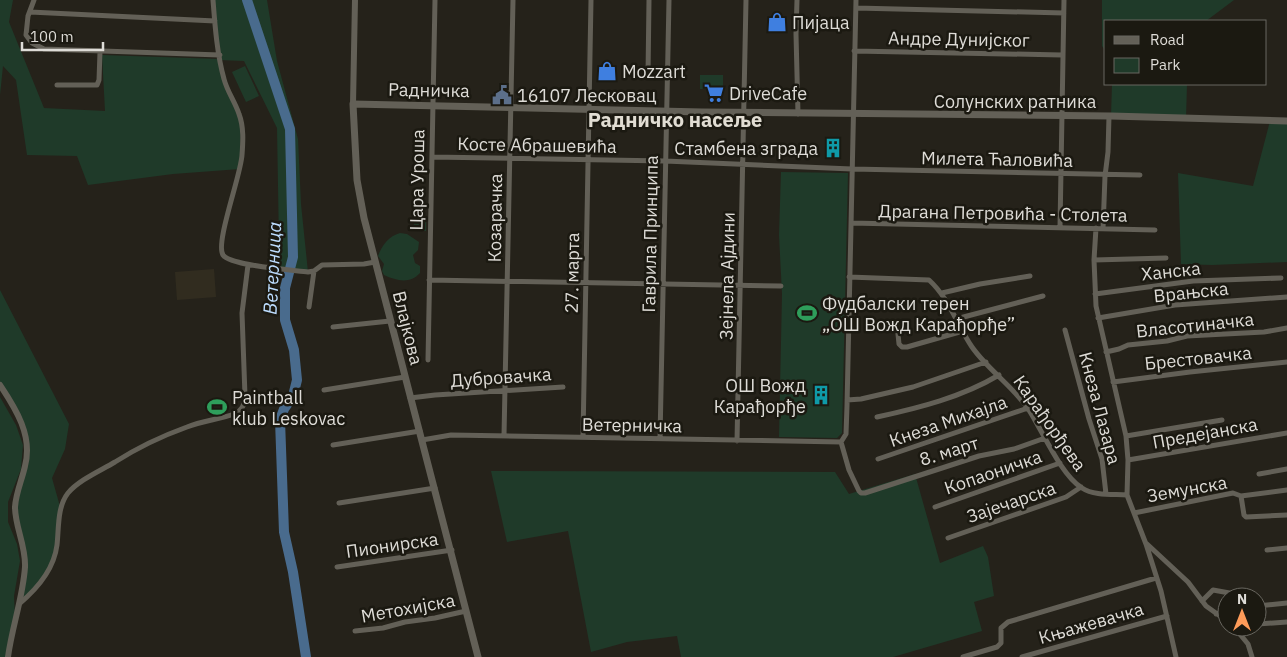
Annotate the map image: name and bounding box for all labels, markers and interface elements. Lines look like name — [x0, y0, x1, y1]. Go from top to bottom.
shop icon: Пијаца — [766, 11, 788, 33]
place label: Пијаца — [792, 11, 850, 34]
scale bar — [22, 20, 104, 52]
legend — [1104, 20, 1267, 85]
street label: Андре Дунијског — [888, 26, 1030, 52]
text: 100 m — [30, 27, 74, 46]
text: Road — [1150, 30, 1185, 49]
text: Park — [1150, 55, 1180, 74]
shop icon: Mozzart — [596, 60, 618, 82]
place label: Mozzart — [622, 60, 686, 83]
street label: Радничка — [388, 78, 470, 102]
supermarket icon: DriveCafe — [703, 82, 725, 104]
place label: DriveCafe — [729, 82, 807, 105]
public building icon: 16107 Лесковац — [491, 84, 513, 106]
place label: 16107 Лесковац — [517, 84, 657, 107]
street label: Солунских ратника — [934, 90, 1097, 113]
district label: Радничко насеље — [588, 106, 762, 133]
street label: Цара Уроша — [405, 129, 429, 231]
street label: Косте Абрашевића — [457, 132, 617, 158]
place label: Стамбена зграда — [674, 137, 818, 160]
building icon: Стамбена зграда — [822, 137, 844, 159]
street label: Милета Ћаловића — [921, 146, 1074, 172]
street label: Гаврила Принципа — [637, 155, 663, 313]
street label: Козарачка — [483, 173, 507, 263]
street label: Драгана Петровића - Столета — [878, 199, 1128, 227]
street label: Зејнела Ајдини — [714, 212, 740, 340]
water label: Ветерница — [258, 221, 286, 315]
street label: 27. марта — [560, 232, 584, 314]
street label: Ханска — [1140, 256, 1202, 286]
street label: Врањска — [1152, 277, 1230, 307]
street label: Влајкова — [388, 289, 428, 368]
place label: Фудбалски терен „ОШ Вожд Карађорђе” — [822, 292, 1015, 336]
sports icon: Фудбалски терен „ОШ Вожд Карађорђе” — [796, 302, 818, 324]
street label: Власотиначка — [1135, 307, 1255, 343]
street label: Брестовачка — [1143, 341, 1253, 375]
street label: Кнеза Лазара — [1074, 349, 1126, 467]
street label: Дубровачка — [450, 362, 553, 392]
street label: Карађорђева — [1008, 371, 1092, 476]
place label: ОШ Вожд Карађорђе — [714, 374, 806, 418]
building icon: ОШ Вожд Карађорђе — [810, 384, 832, 406]
place label: Paintball klub Leskovac — [232, 386, 345, 430]
street label: Кнеза Михајла — [886, 390, 1010, 452]
sports icon: Paintball klub Leskovac — [206, 396, 228, 418]
street label: Предејанска — [1151, 412, 1260, 454]
street label: Ветерничка — [582, 413, 683, 437]
street label: 8. март — [917, 431, 982, 471]
street label: Копаоничка — [941, 444, 1045, 499]
street label: Земунска — [1145, 471, 1229, 507]
street label: Зајечарска — [963, 476, 1059, 528]
street label: Пионирска — [344, 527, 440, 563]
north arrow — [1217, 587, 1267, 637]
street label: Метохијска — [359, 588, 457, 628]
text: N — [1237, 590, 1247, 608]
street label: Књажевачка — [1036, 597, 1147, 649]

